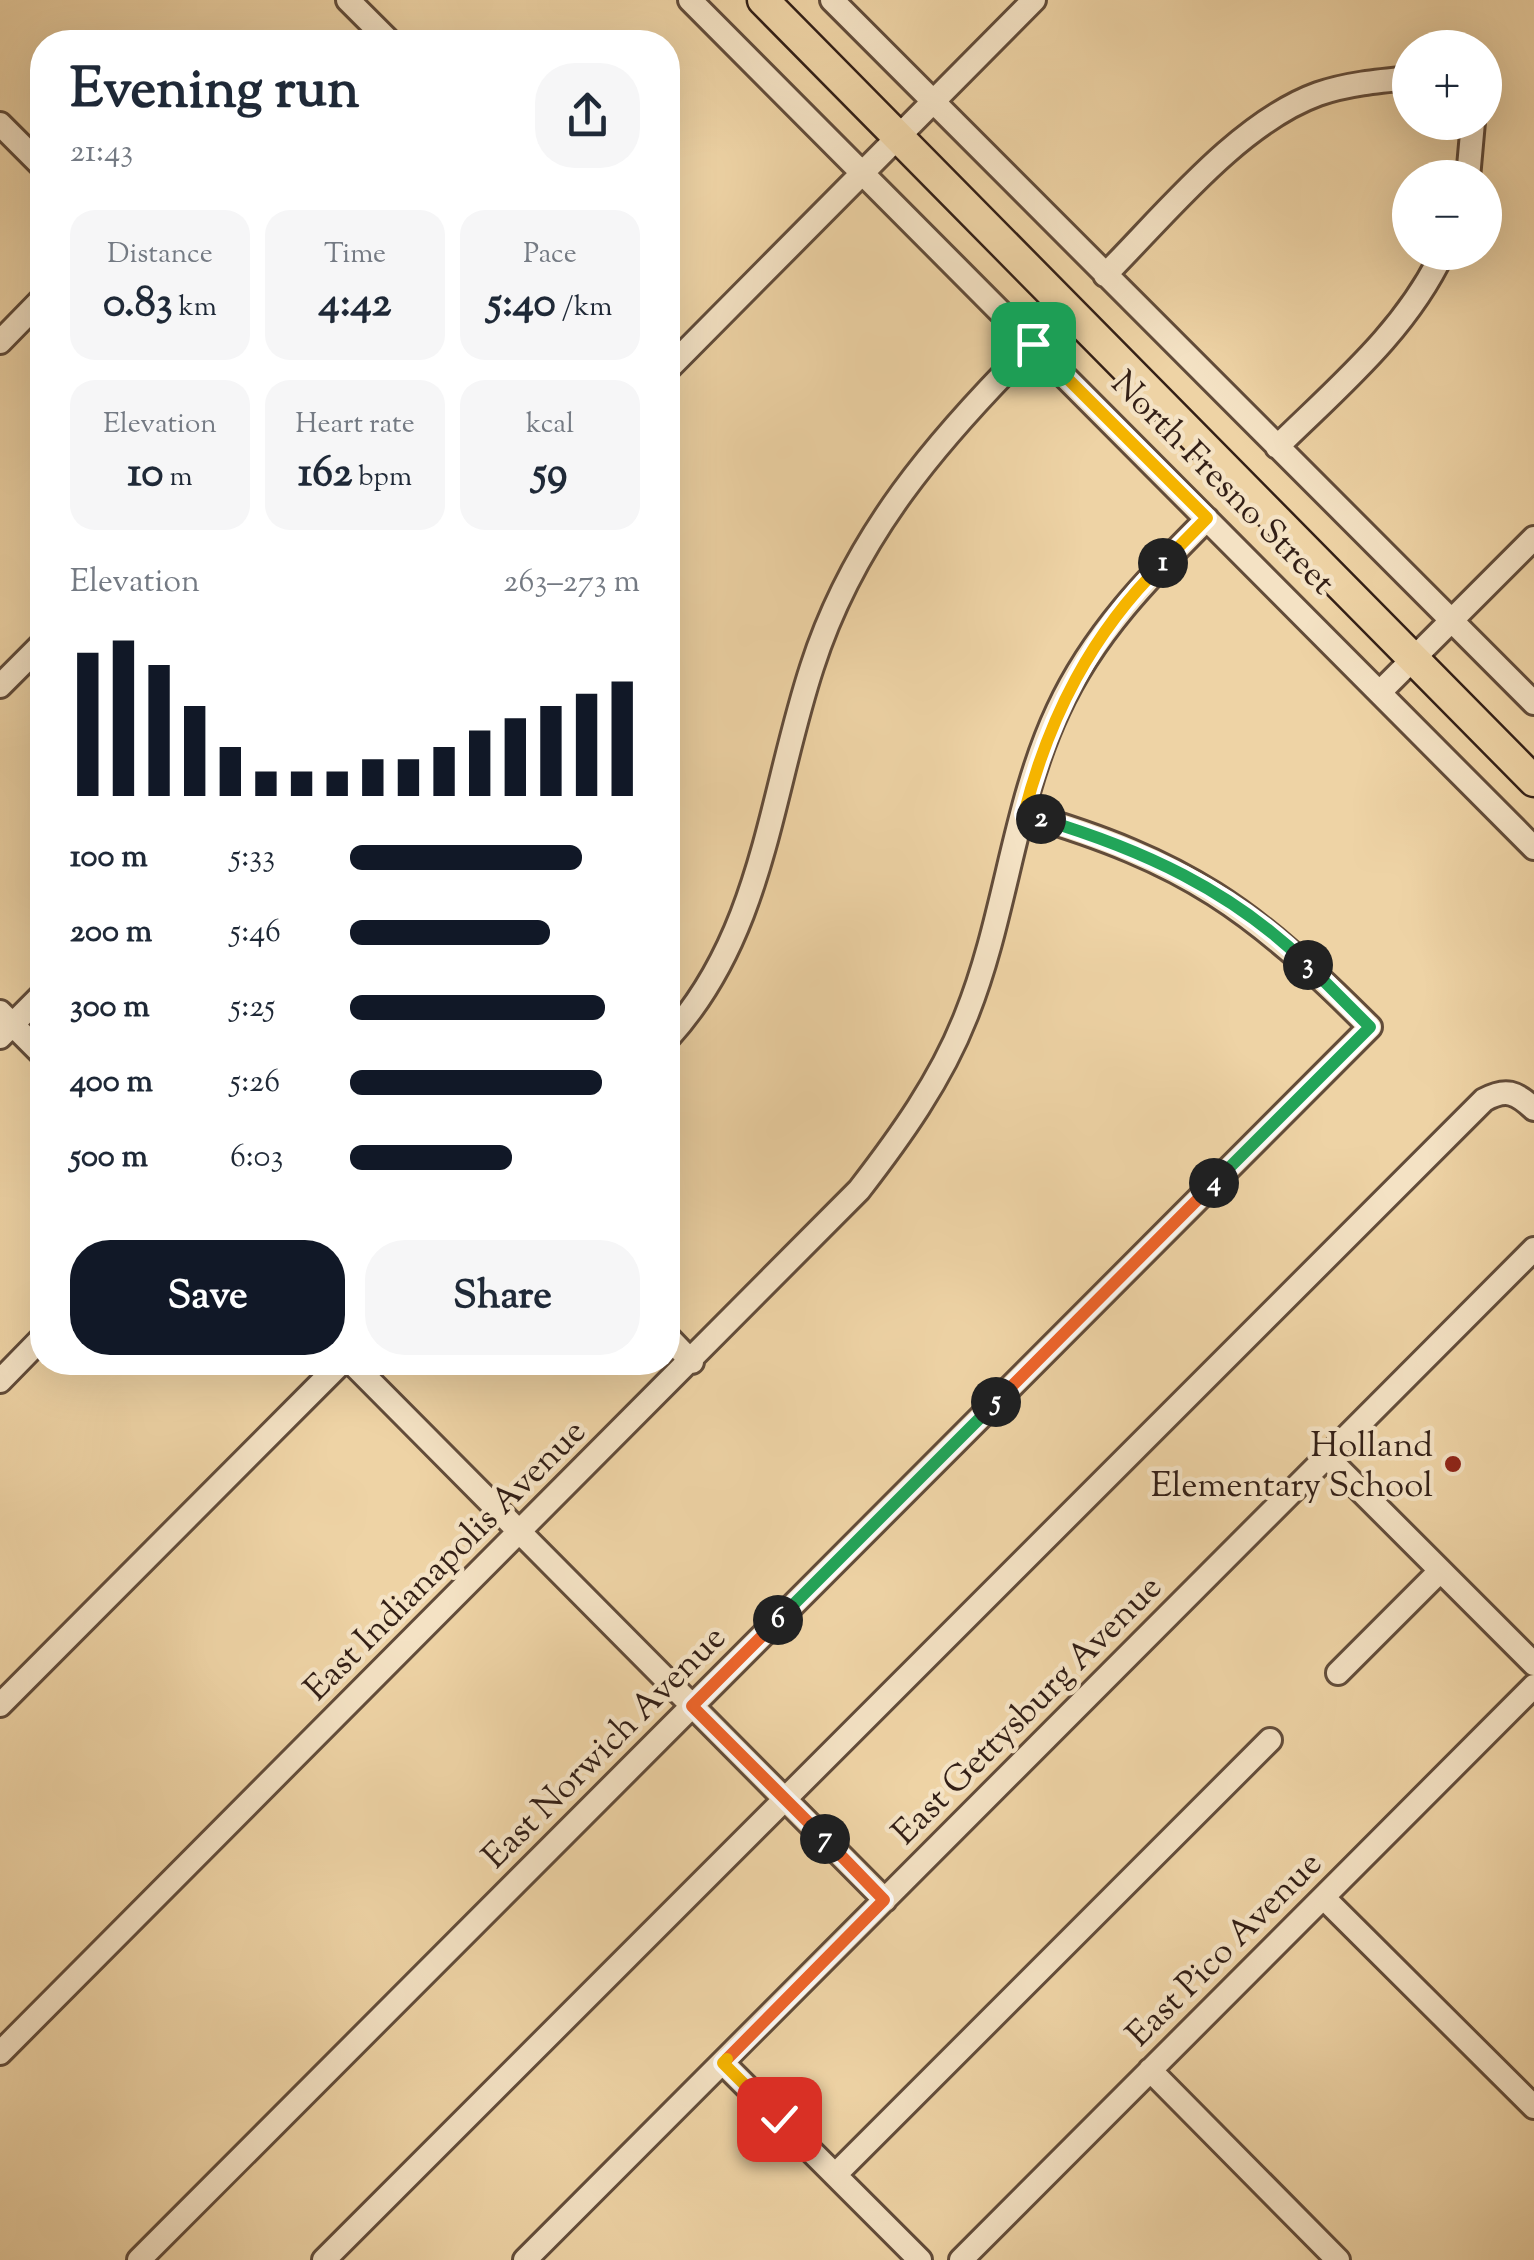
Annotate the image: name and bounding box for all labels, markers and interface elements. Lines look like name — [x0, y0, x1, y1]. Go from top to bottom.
map controls — [1392, 30, 1502, 270]
button: + — [1392, 30, 1502, 140]
text: Evening run — [70, 53, 359, 132]
button: share — [535, 63, 640, 168]
text: 21:43 — [70, 130, 133, 176]
button: − — [1392, 160, 1502, 270]
text: Distance — [107, 235, 213, 275]
text: Time — [324, 235, 386, 275]
text: Pace — [523, 235, 577, 275]
text: 0.83 — [103, 275, 173, 335]
text: 4:42 — [319, 275, 391, 335]
text: 5:40 — [488, 275, 556, 335]
text: km — [173, 288, 217, 328]
text: /km — [556, 288, 612, 328]
pin — [991, 302, 1076, 387]
icon: arrive — [1006, 317, 1061, 372]
street label: North Fresno Street — [1098, 361, 1345, 608]
text: Elevation — [103, 405, 217, 445]
text: Heart rate — [295, 405, 415, 445]
text: kcal — [526, 405, 574, 445]
text: 10 — [127, 445, 163, 505]
text: 162 — [298, 445, 352, 505]
text: 59 — [533, 445, 567, 505]
text: m — [163, 458, 193, 498]
text: bpm — [352, 458, 412, 498]
pin: 1 — [1138, 538, 1188, 588]
text: 1 — [1158, 543, 1168, 583]
text: Elevation — [70, 560, 200, 606]
text: 263–273 m — [504, 560, 640, 606]
pin: 2 — [1016, 794, 1066, 844]
text: 2 — [1034, 799, 1048, 839]
text: 100 m — [70, 835, 148, 881]
text: 5:33 — [230, 835, 275, 881]
text: 200 m — [70, 910, 152, 956]
text: 5:46 — [230, 910, 281, 956]
pin: 3 — [1283, 940, 1333, 990]
text: 3 — [1302, 945, 1314, 985]
text: 300 m — [70, 985, 150, 1031]
text: 5:25 — [230, 985, 275, 1031]
text: 400 m — [70, 1060, 153, 1106]
text: 5:26 — [230, 1060, 280, 1106]
text: 500 m — [70, 1135, 148, 1181]
text: 6:03 — [230, 1135, 283, 1181]
pin: 4 — [1189, 1158, 1239, 1208]
text: 4 — [1207, 1163, 1221, 1203]
button: Save — [70, 1240, 345, 1355]
button: Share — [365, 1240, 640, 1355]
pin: 5 — [971, 1377, 1021, 1427]
text: 5 — [991, 1382, 1001, 1422]
street label: East Indianapolis Avenue — [294, 1409, 599, 1714]
place label: Holland Elementary School — [1151, 1422, 1433, 1513]
marker: Holland Elementary School — [1442, 1453, 1464, 1475]
street label: East Gettysburg Avenue — [882, 1565, 1175, 1858]
pin: 6 — [753, 1595, 803, 1645]
text: 6 — [771, 1600, 785, 1640]
street label: East Norwich Avenue — [472, 1615, 739, 1882]
pin: 7 — [800, 1814, 850, 1864]
text: 7 — [818, 1819, 832, 1859]
street label: East Pico Avenue — [1116, 1841, 1335, 2060]
pin — [737, 2077, 822, 2162]
icon: check — [752, 2092, 807, 2147]

